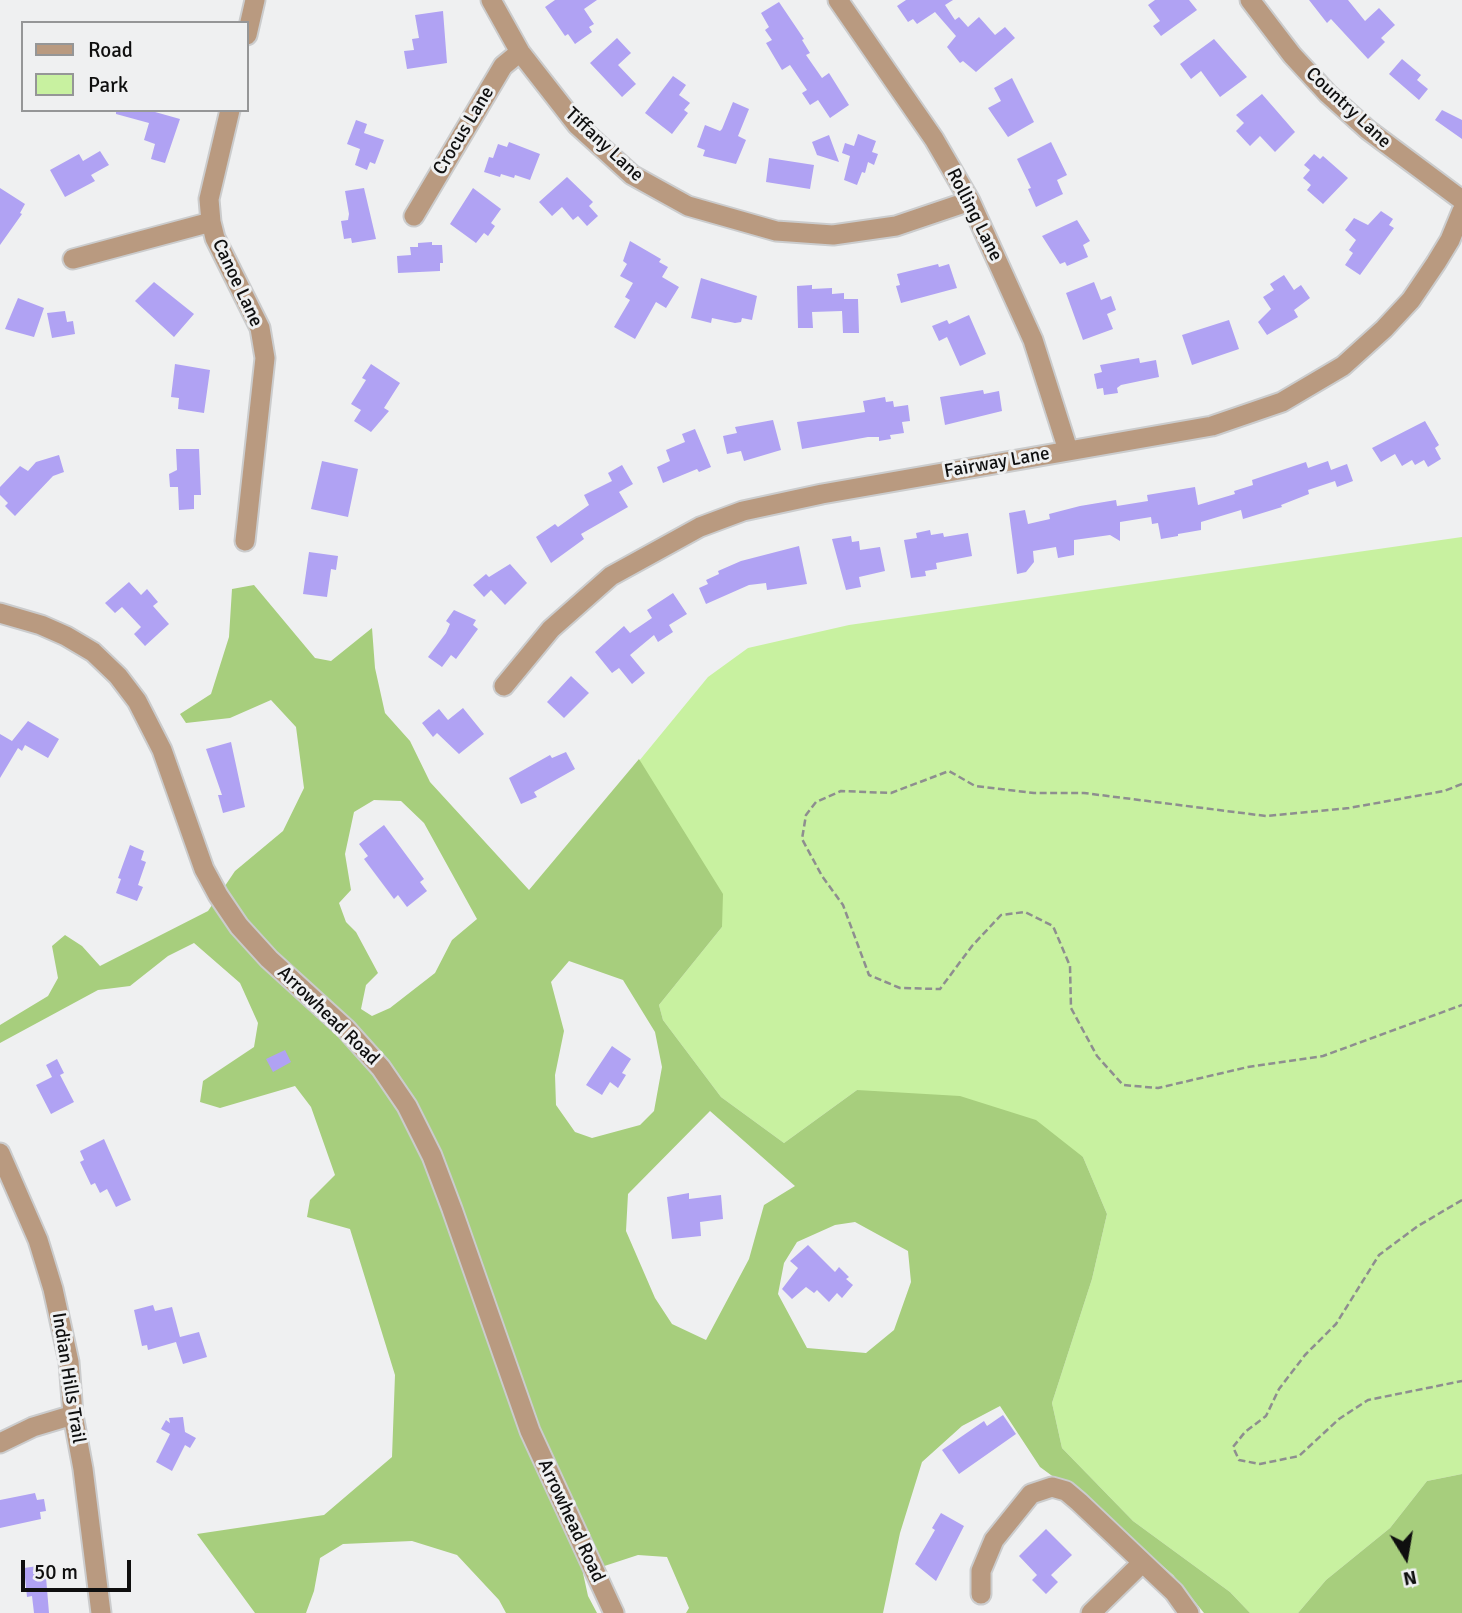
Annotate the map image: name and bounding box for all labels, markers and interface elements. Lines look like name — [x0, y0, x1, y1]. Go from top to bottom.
legend — [21, 21, 248, 112]
text: Road — [88, 37, 133, 63]
street label: Country Lane — [1301, 63, 1395, 153]
text: Park — [88, 72, 128, 98]
street label: Crocus Lane — [429, 83, 499, 179]
street label: Tiffany Lane — [560, 103, 648, 187]
street label: Rolling Lane — [941, 165, 1007, 265]
street label: Canoe Lane — [207, 236, 267, 330]
street label: Fairway Lane — [942, 443, 1052, 483]
street label: Arrowhead Road — [272, 962, 384, 1070]
street label: Indian Hills Trail — [46, 1311, 90, 1445]
street label: Arrowhead Road — [533, 1456, 609, 1586]
north arrow — [1371, 1522, 1441, 1592]
scale bar — [24, 1546, 135, 1590]
text: 50 m — [34, 1559, 78, 1585]
text: N — [1401, 1565, 1419, 1591]

